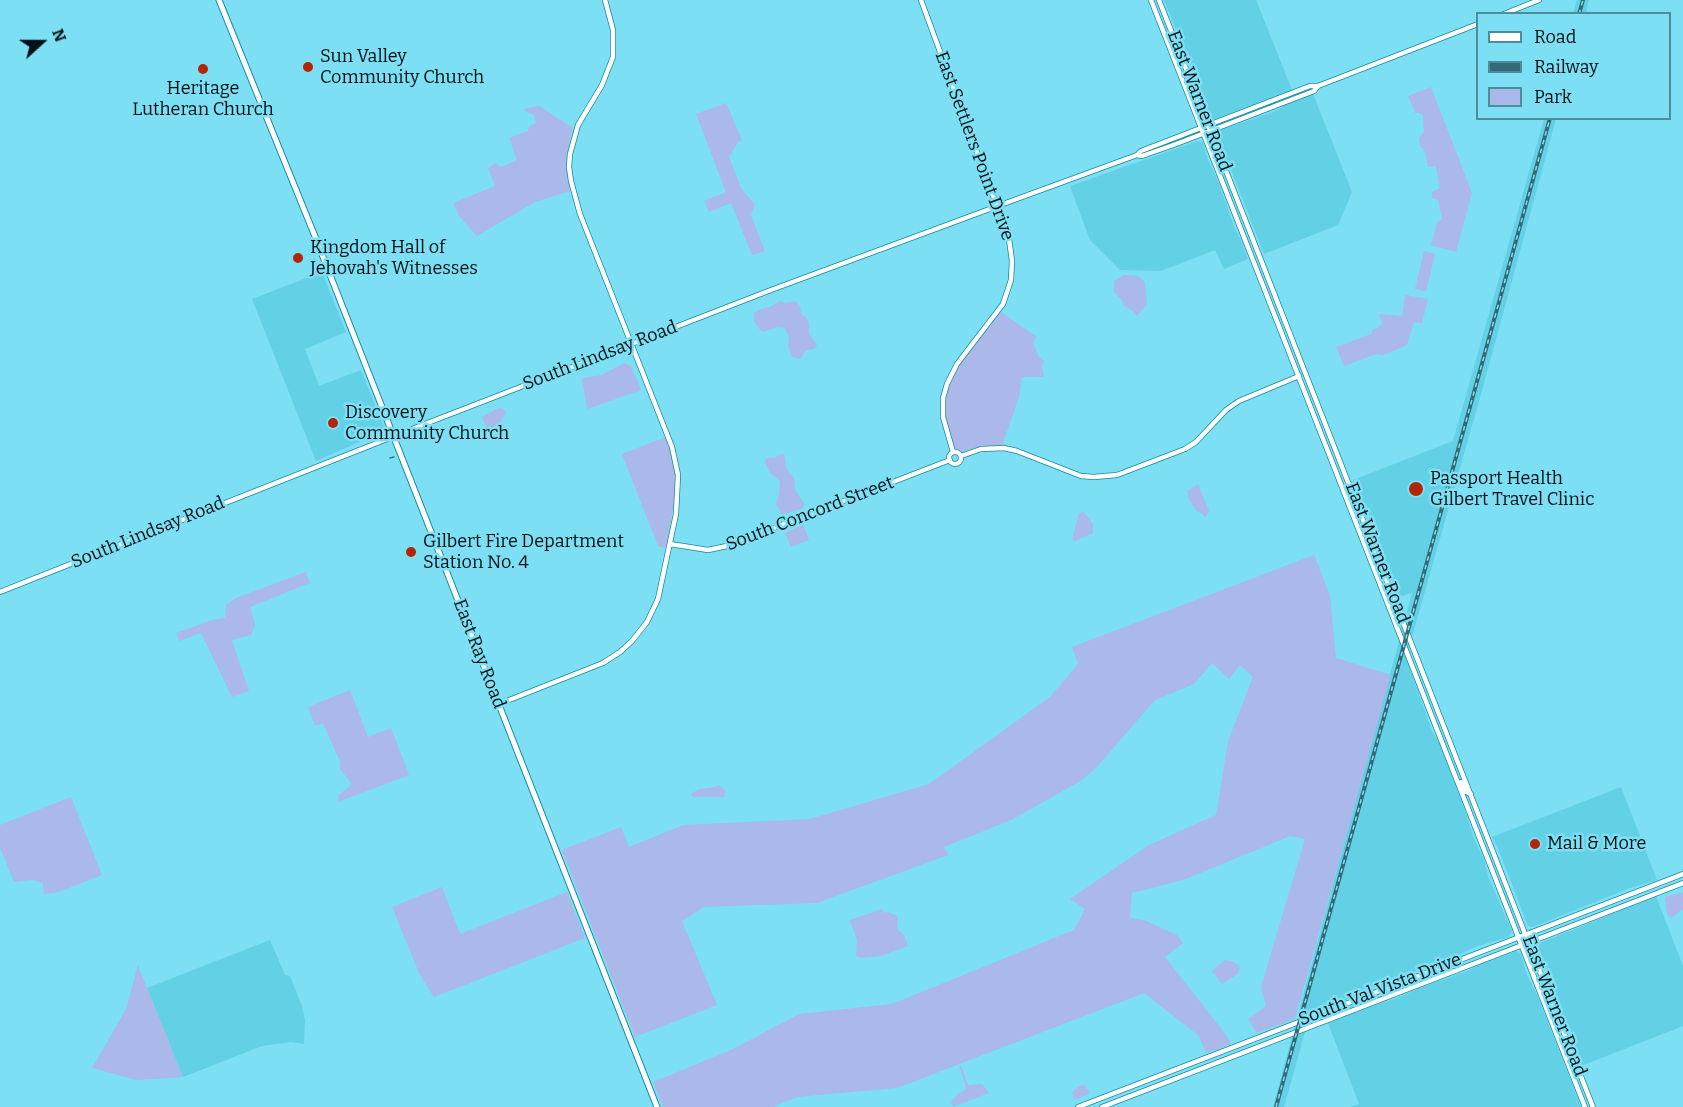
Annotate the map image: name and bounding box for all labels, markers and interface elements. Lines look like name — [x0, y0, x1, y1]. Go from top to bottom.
north arrow — [12, 12, 72, 72]
legend — [1476, 12, 1671, 120]
text: N — [48, 26, 70, 45]
text: Road — [1534, 26, 1576, 48]
street label: East Warner Road — [1162, 28, 1236, 174]
place label: Sun Valley Community Church — [320, 46, 484, 88]
street label: East Settlers Point Drive — [930, 49, 1018, 243]
text: Railway — [1534, 56, 1598, 78]
marker: Sun Valley Community Church — [301, 60, 315, 74]
marker: Heritage Lutheran Church — [196, 62, 210, 76]
place label: Heritage Lutheran Church — [132, 78, 274, 121]
text: Park — [1534, 86, 1572, 108]
place label: Kingdom Hall of Jehovah's Witnesses — [310, 237, 478, 280]
marker: Kingdom Hall of Jehovah's Witnesses — [291, 251, 305, 265]
street label: South Lindsay Road — [520, 317, 680, 395]
place label: Discovery Community Church — [345, 402, 509, 444]
marker: Discovery Community Church — [326, 416, 340, 430]
place label: Passport Health Gilbert Travel Clinic — [1430, 468, 1594, 510]
street label: South Concord Street — [723, 472, 897, 556]
street label: East Warner Road — [1340, 480, 1414, 626]
marker: Passport Health Gilbert Travel Clinic — [1407, 480, 1425, 498]
street label: South Lindsay Road — [68, 492, 228, 574]
place label: Gilbert Fire Department Station No. 4 — [423, 531, 624, 574]
marker: Gilbert Fire Department Station No. 4 — [404, 545, 418, 559]
street label: East Ray Road — [448, 596, 510, 712]
place label: Mail & More — [1547, 833, 1646, 855]
marker: Mail & More — [1528, 837, 1542, 851]
street label: East Warner Road — [1517, 933, 1591, 1079]
street label: South Val Vista Drive — [1296, 949, 1464, 1031]

